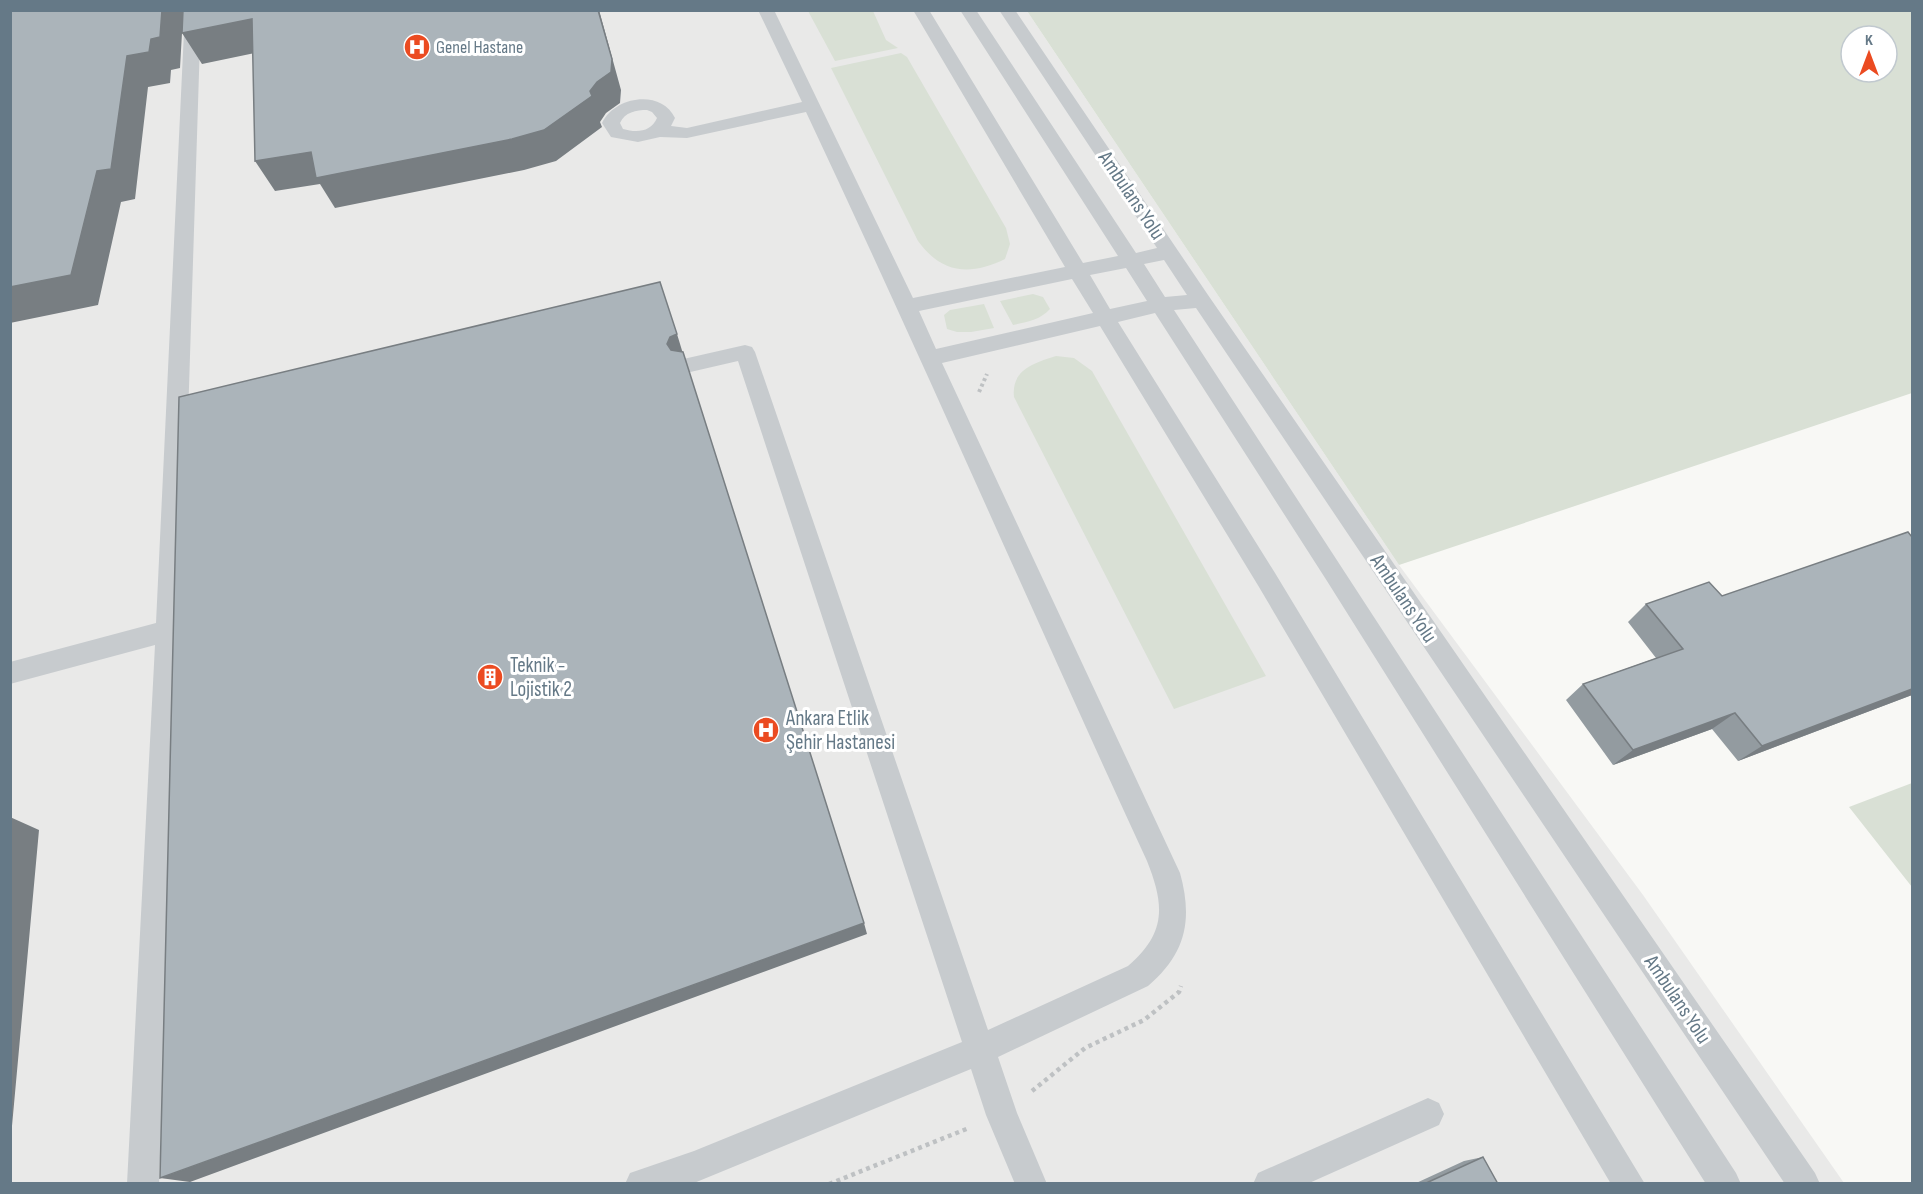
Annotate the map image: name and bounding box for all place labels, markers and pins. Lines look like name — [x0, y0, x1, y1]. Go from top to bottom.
hospital icon: Genel Hastane — [402, 32, 432, 62]
place label: Genel Hastane — [436, 37, 523, 58]
place label: Teknik - Lojistik 2 — [510, 653, 572, 702]
building icon: Teknik - Lojistik 2 — [475, 662, 505, 692]
place label: Ankara Etlik Şehir Hastanesi — [785, 706, 895, 755]
hospital icon: Ankara Etlik Şehir Hastanesi — [751, 715, 781, 745]

